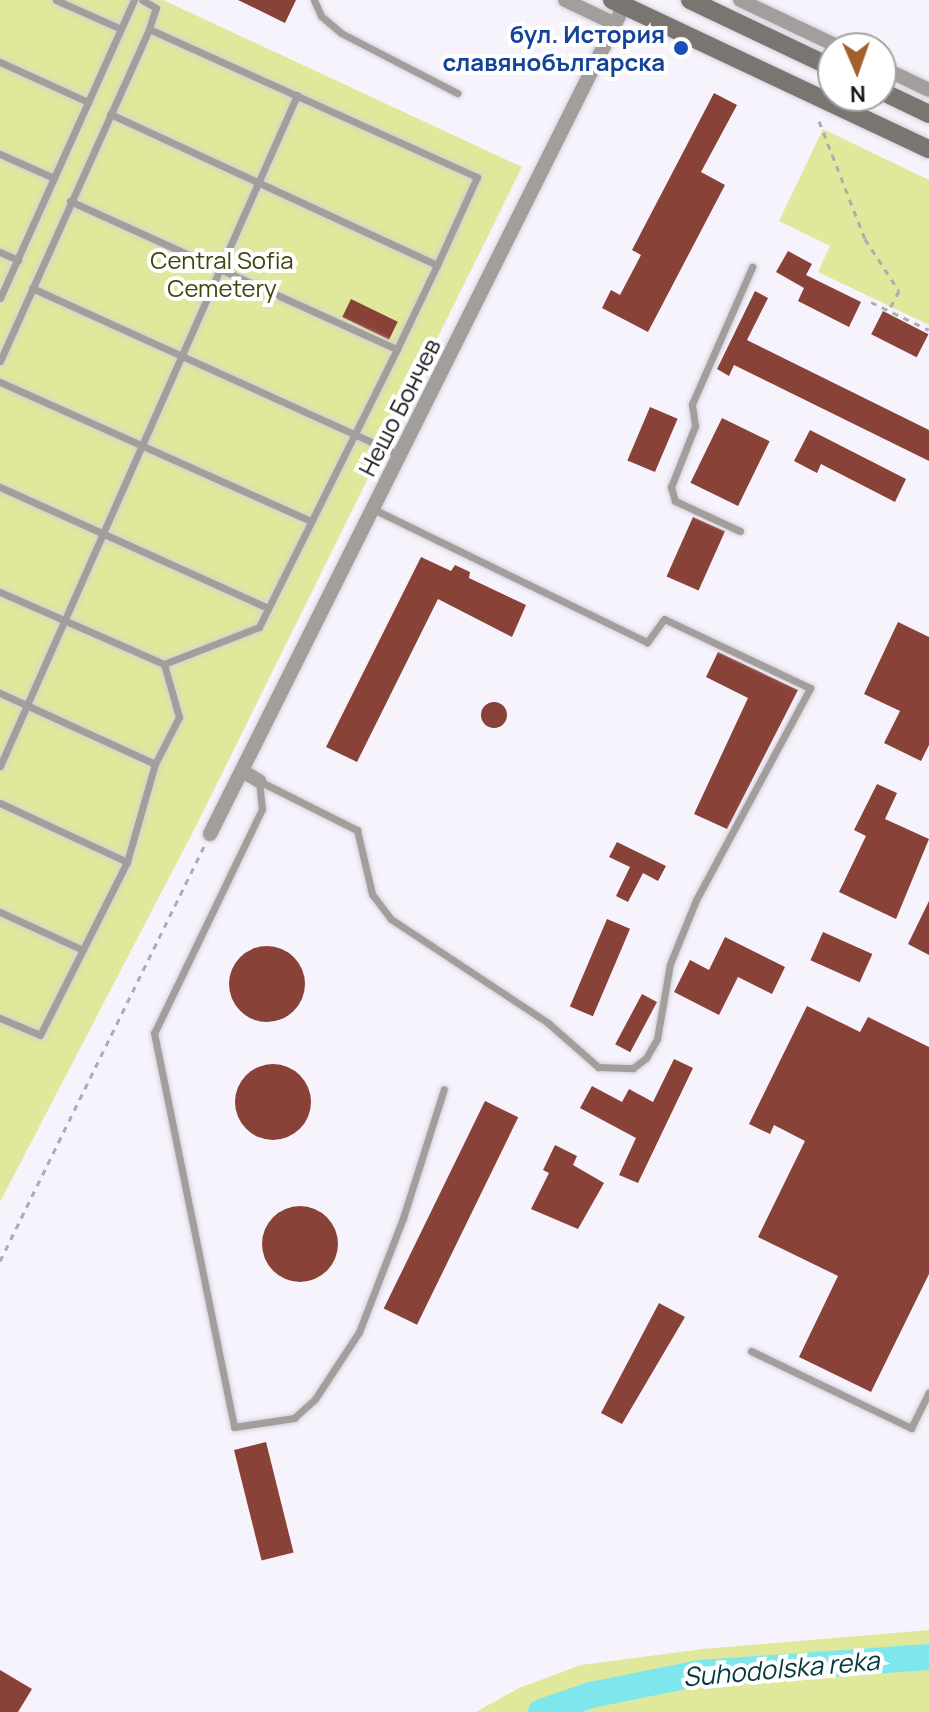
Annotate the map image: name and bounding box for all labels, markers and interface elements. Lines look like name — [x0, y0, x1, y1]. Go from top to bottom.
place label: бул. История славянобългарска — [442, 20, 665, 76]
north arrow — [817, 32, 897, 112]
marker: бул. История славянобългарска — [672, 39, 690, 57]
text: N — [849, 79, 866, 109]
park label: Central Sofia Cemetery — [150, 246, 294, 302]
street label: Нешо Бончев — [352, 333, 446, 481]
water label: Suhodolska reka — [682, 1645, 880, 1693]

